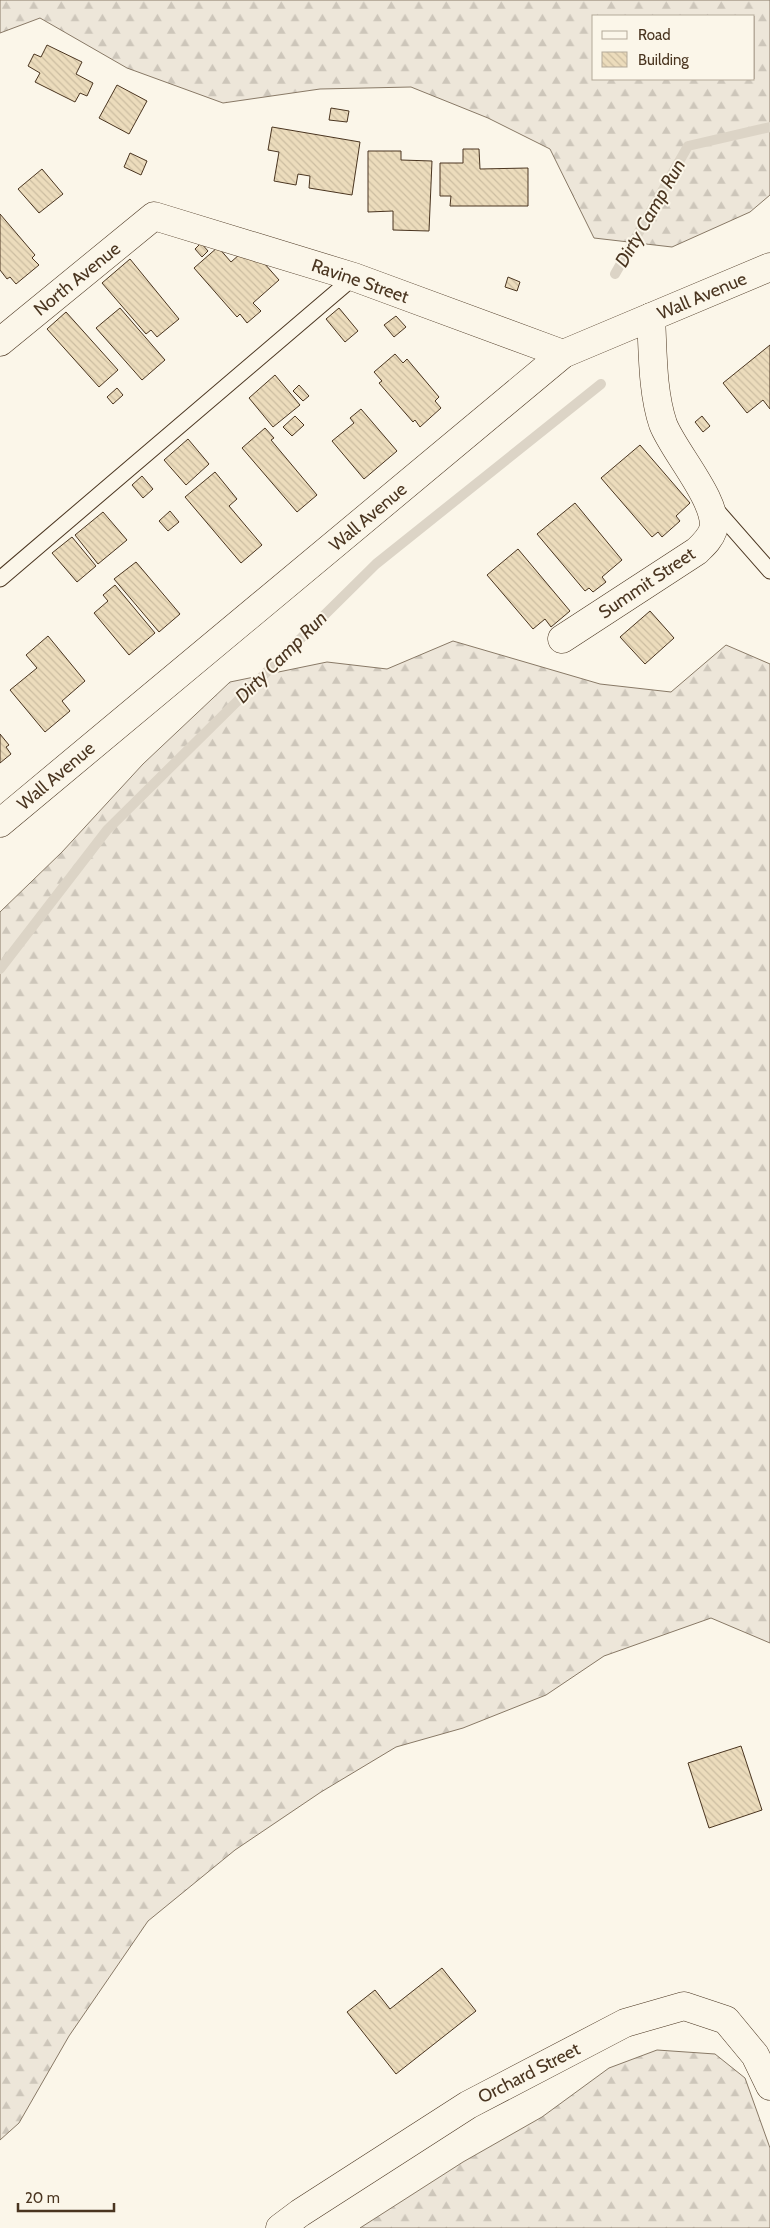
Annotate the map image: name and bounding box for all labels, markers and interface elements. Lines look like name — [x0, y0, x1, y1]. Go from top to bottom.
legend — [592, 15, 755, 80]
text: Road — [638, 26, 671, 44]
text: Building — [638, 51, 689, 69]
water label: Dirty Camp Run — [610, 155, 690, 271]
street label: North Avenue — [29, 237, 125, 321]
street label: Ravine Street — [309, 254, 411, 308]
street label: Wall Avenue — [654, 267, 750, 325]
street label: Wall Avenue — [325, 478, 411, 556]
street label: Summit Street — [595, 543, 699, 623]
water label: Dirty Camp Run — [230, 606, 332, 708]
street label: Wall Avenue — [13, 737, 99, 815]
street label: Orchard Street — [474, 2038, 584, 2108]
scale bar — [18, 2180, 114, 2212]
text: 20 m — [25, 2189, 60, 2207]

